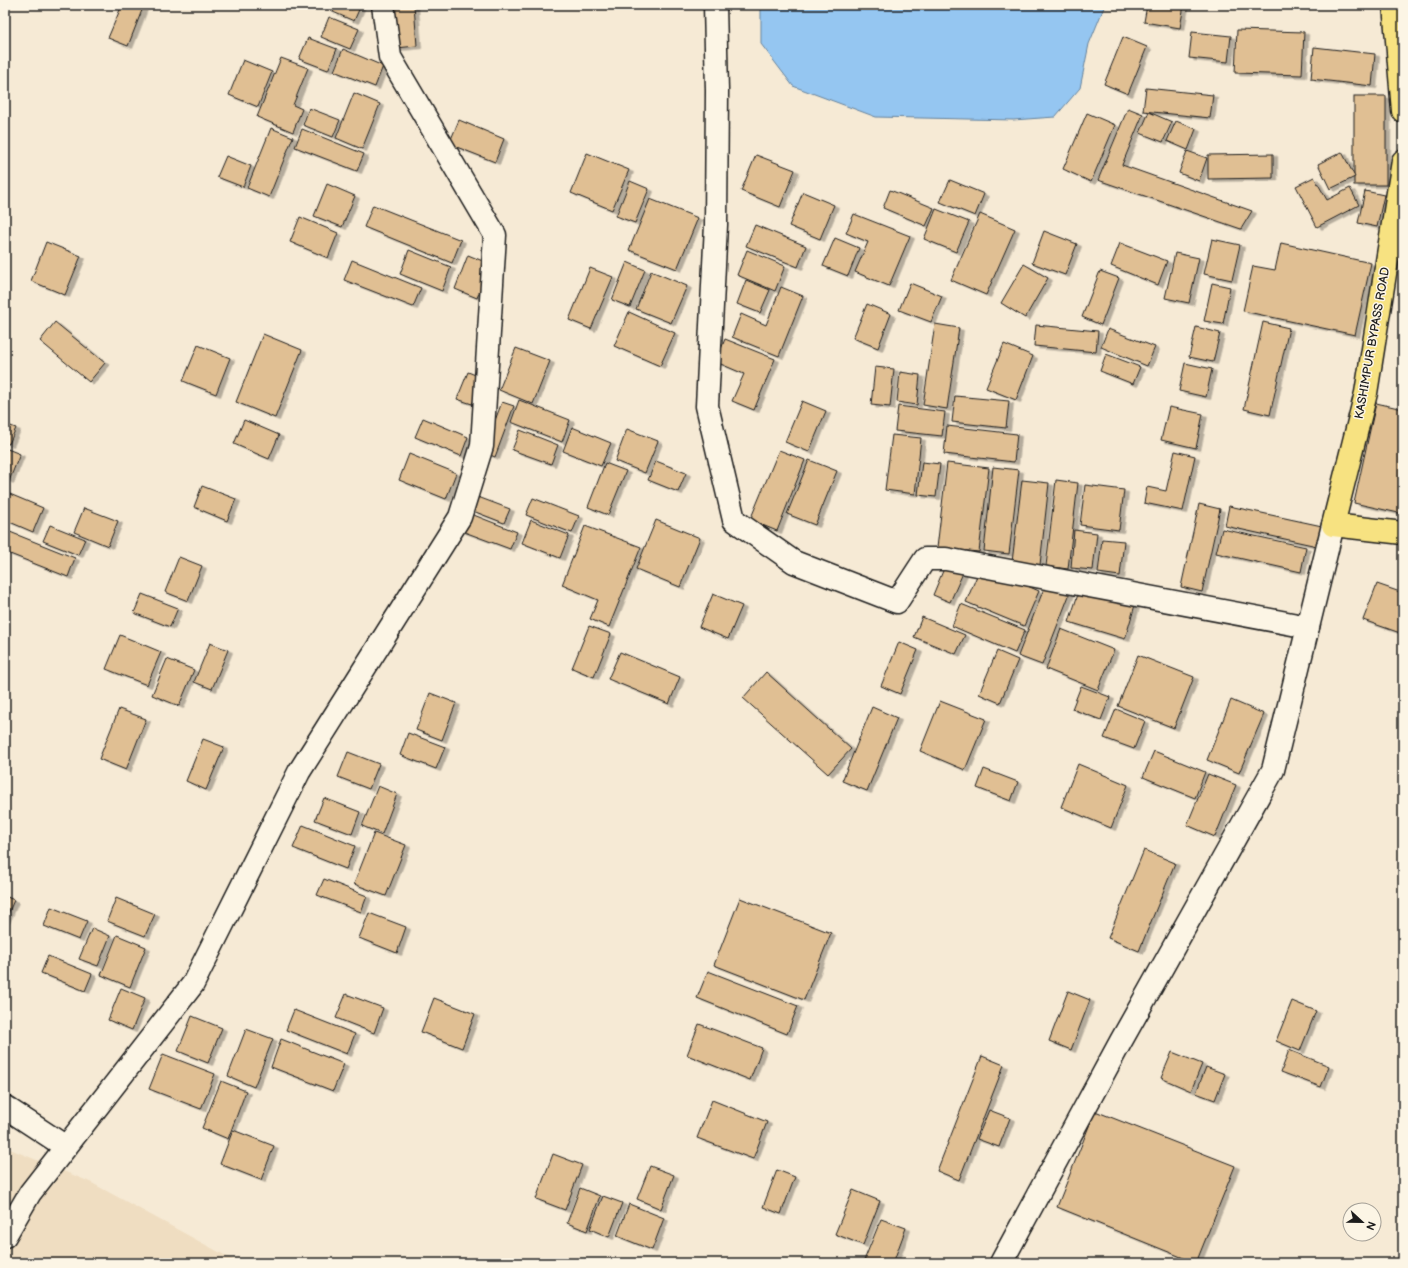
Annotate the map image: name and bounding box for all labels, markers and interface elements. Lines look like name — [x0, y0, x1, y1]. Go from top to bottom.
street label: KASHIMPUR BYPASS ROAD — [1352, 266, 1393, 420]
north arrow — [1342, 1202, 1382, 1242]
text: N — [1363, 1219, 1378, 1232]

